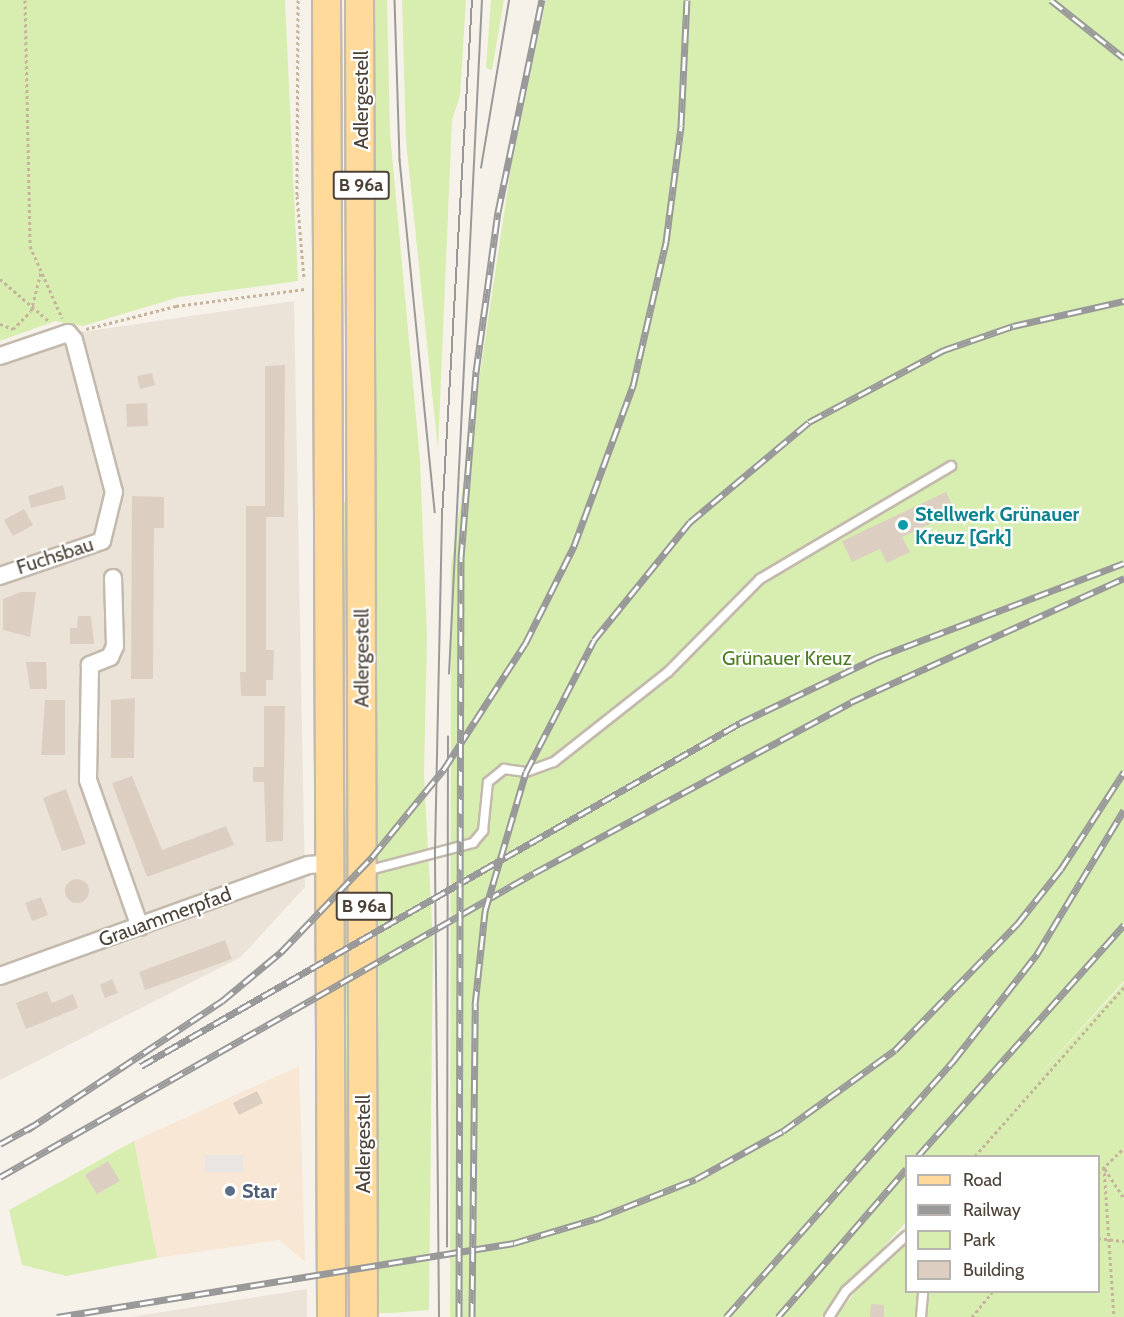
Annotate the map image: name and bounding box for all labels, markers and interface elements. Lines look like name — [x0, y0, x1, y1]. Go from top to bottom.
street label: Adlergestell — [349, 50, 373, 150]
road number: B 96a — [332, 170, 389, 200]
place label: Stellwerk Grünauer Kreuz [Grk] — [915, 502, 1079, 549]
marker: Stellwerk Grünauer Kreuz [Grk] — [896, 518, 910, 532]
street label: Fuchsbau — [13, 532, 97, 580]
street label: Adlergestell — [350, 608, 374, 708]
park label: Grünauer Kreuz — [722, 646, 852, 670]
street label: Grauammerpfad — [96, 882, 234, 952]
road number: B 96a — [336, 891, 392, 921]
street label: Adlergestell — [351, 1094, 375, 1194]
legend — [905, 1155, 1100, 1293]
text: Road — [963, 1169, 1002, 1191]
place label: Star — [242, 1179, 277, 1203]
marker: Star — [223, 1184, 237, 1198]
text: Railway — [963, 1199, 1021, 1221]
text: Park — [963, 1229, 995, 1251]
text: Building — [963, 1259, 1024, 1281]

